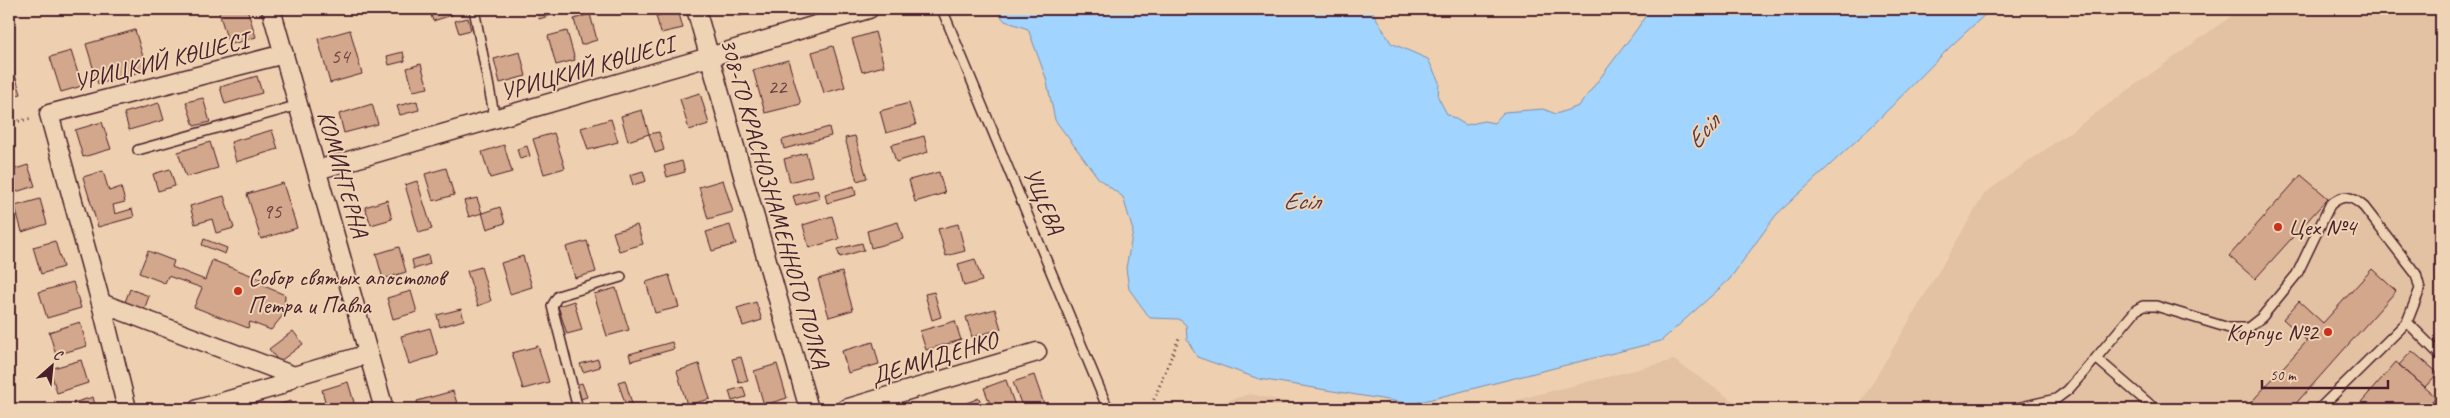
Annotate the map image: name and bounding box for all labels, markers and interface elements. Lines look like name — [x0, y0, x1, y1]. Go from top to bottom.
street label: УРИЦКИЙ КӨШЕСІ — [71, 24, 257, 97]
street label: УРИЦКИЙ КӨШЕСІ — [497, 27, 682, 107]
street label: 308-ГО КРАСНОЗНАМЕННОГО ПОЛКА — [713, 34, 837, 373]
house number: 54 — [331, 43, 352, 69]
house number: 22 — [768, 74, 788, 100]
water label: Есіл — [1679, 104, 1729, 156]
street label: КОМИНТЕРНА — [311, 107, 376, 241]
street label: УЩЕВА — [1017, 163, 1072, 240]
water label: Есіл — [1283, 185, 1323, 217]
house number: 95 — [263, 198, 283, 224]
place label: Цех №4 — [2288, 212, 2358, 242]
marker: Цех №4 — [2272, 221, 2284, 233]
place label: Собор святых апостолов Петра и Павла — [248, 262, 450, 320]
marker: Собор святых апостолов Петра и Павла — [232, 285, 244, 297]
place label: Корпус №2 — [2226, 317, 2320, 347]
street label: ДЕМИДЕНКО — [867, 324, 1004, 391]
marker: Корпус №2 — [2322, 326, 2334, 338]
north arrow — [28, 340, 78, 390]
text: С — [51, 346, 66, 365]
scale bar — [2262, 358, 2389, 390]
text: 50 m — [2270, 366, 2297, 385]

